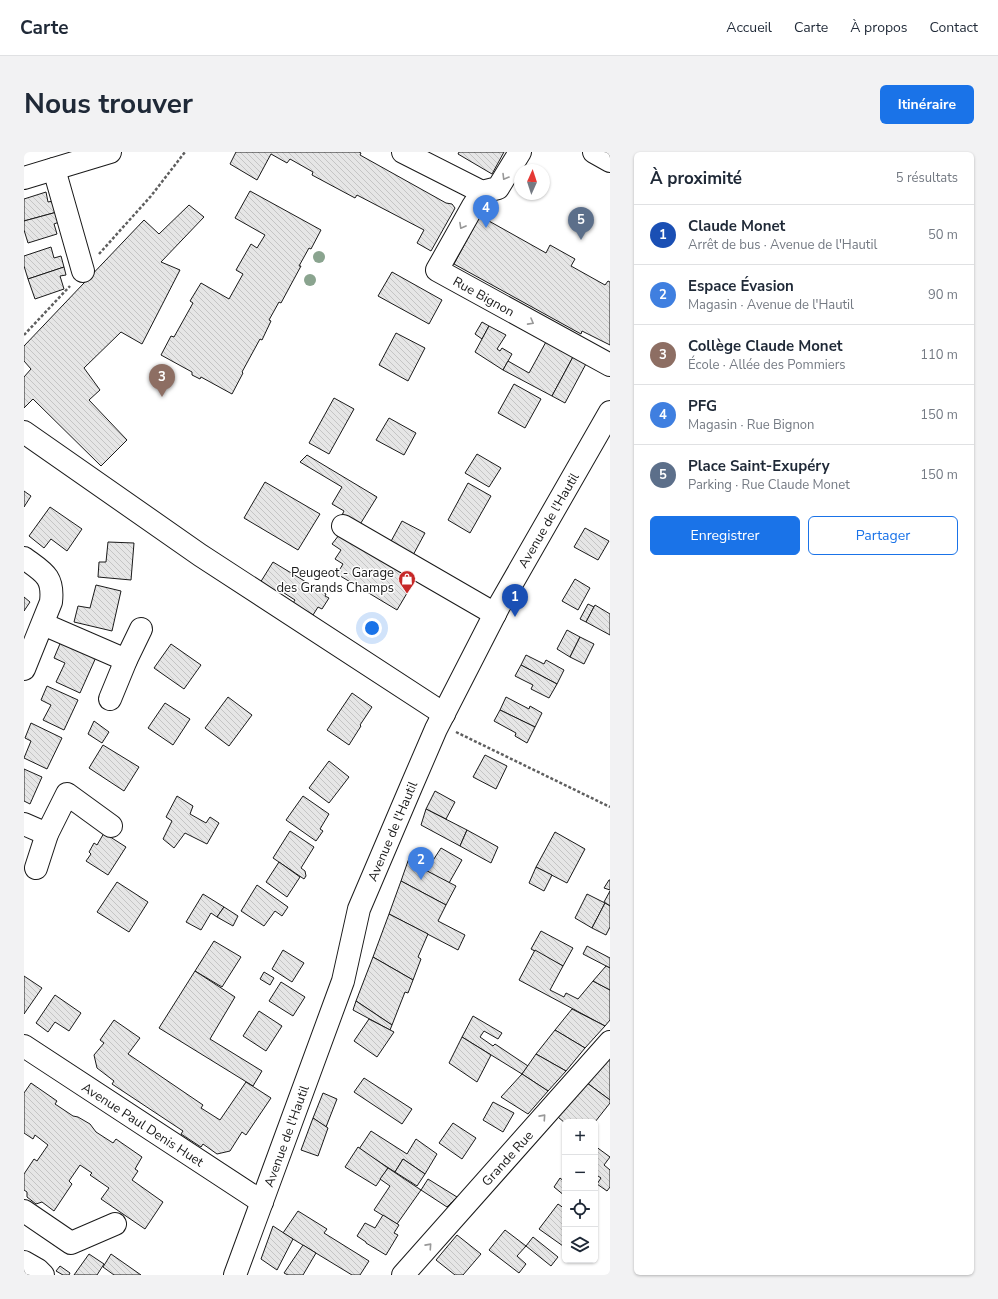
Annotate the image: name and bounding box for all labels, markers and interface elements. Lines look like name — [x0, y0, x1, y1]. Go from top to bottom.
text: Carte — [20, 15, 68, 41]
text: Accueil — [726, 18, 772, 37]
text: Carte — [794, 18, 828, 37]
text: À propos — [850, 18, 908, 37]
text: Contact — [930, 18, 978, 37]
text: Nous trouver — [24, 85, 193, 123]
button: Itinéraire — [880, 85, 974, 124]
north arrow — [514, 164, 550, 200]
text: À proximité — [650, 167, 742, 190]
text: 5 résultats — [896, 169, 958, 187]
one-way arrow — [502, 173, 509, 180]
pin: 4 — [473, 195, 499, 228]
pin: 5 — [568, 207, 594, 240]
text: Claude Monet — [688, 216, 785, 236]
one-way arrow — [459, 222, 467, 229]
text: 1 — [659, 226, 667, 244]
text: 50 m — [928, 226, 958, 244]
text: Arrêt de bus · Avenue de l'Hautil — [688, 236, 877, 254]
street label: Rue Bignon — [450, 273, 517, 321]
text: Espace Évasion — [688, 276, 794, 296]
text: 2 — [659, 286, 667, 304]
text: 90 m — [928, 286, 958, 304]
text: Magasin · Avenue de l'Hautil — [688, 296, 854, 314]
one-way arrow — [527, 317, 534, 324]
text: Collège Claude Monet — [688, 336, 843, 356]
text: 3 — [659, 346, 667, 364]
text: 110 m — [920, 346, 958, 364]
text: École · Allée des Pommiers — [688, 356, 846, 374]
pin: 3 — [149, 364, 175, 397]
text: PFG — [688, 396, 717, 416]
text: 4 — [659, 406, 667, 424]
text: 150 m — [920, 406, 958, 424]
text: Magasin · Rue Bignon — [688, 416, 814, 434]
text: Place Saint-Exupéry — [688, 456, 830, 476]
text: 5 — [659, 466, 667, 484]
text: 150 m — [920, 466, 958, 484]
street label: Avenue de l'Hautil — [514, 469, 584, 571]
text: Parking · Rue Claude Monet — [688, 476, 850, 494]
button: Enregistrer — [650, 516, 800, 555]
button: Partager — [808, 516, 958, 555]
place label: Peugeot - Garage des Grands Champs — [276, 564, 394, 597]
shop icon: Peugeot - Garage des Grands Champs — [397, 569, 417, 594]
pin: 1 — [502, 584, 528, 617]
your location — [362, 618, 382, 638]
street label: Avenue de l'Hautil — [364, 778, 422, 884]
pin: 2 — [408, 847, 434, 880]
street label: Avenue Paul Denis Huet — [78, 1079, 207, 1171]
street label: Avenue de l'Hautil — [260, 1083, 314, 1190]
one-way arrow — [539, 1114, 546, 1122]
map controls — [562, 1119, 598, 1263]
button: + — [562, 1119, 598, 1155]
street label: Grande Rue — [478, 1127, 538, 1190]
button: − — [562, 1155, 598, 1191]
button: locate — [562, 1191, 598, 1227]
button: layers — [562, 1227, 598, 1263]
one-way arrow — [424, 1243, 432, 1251]

